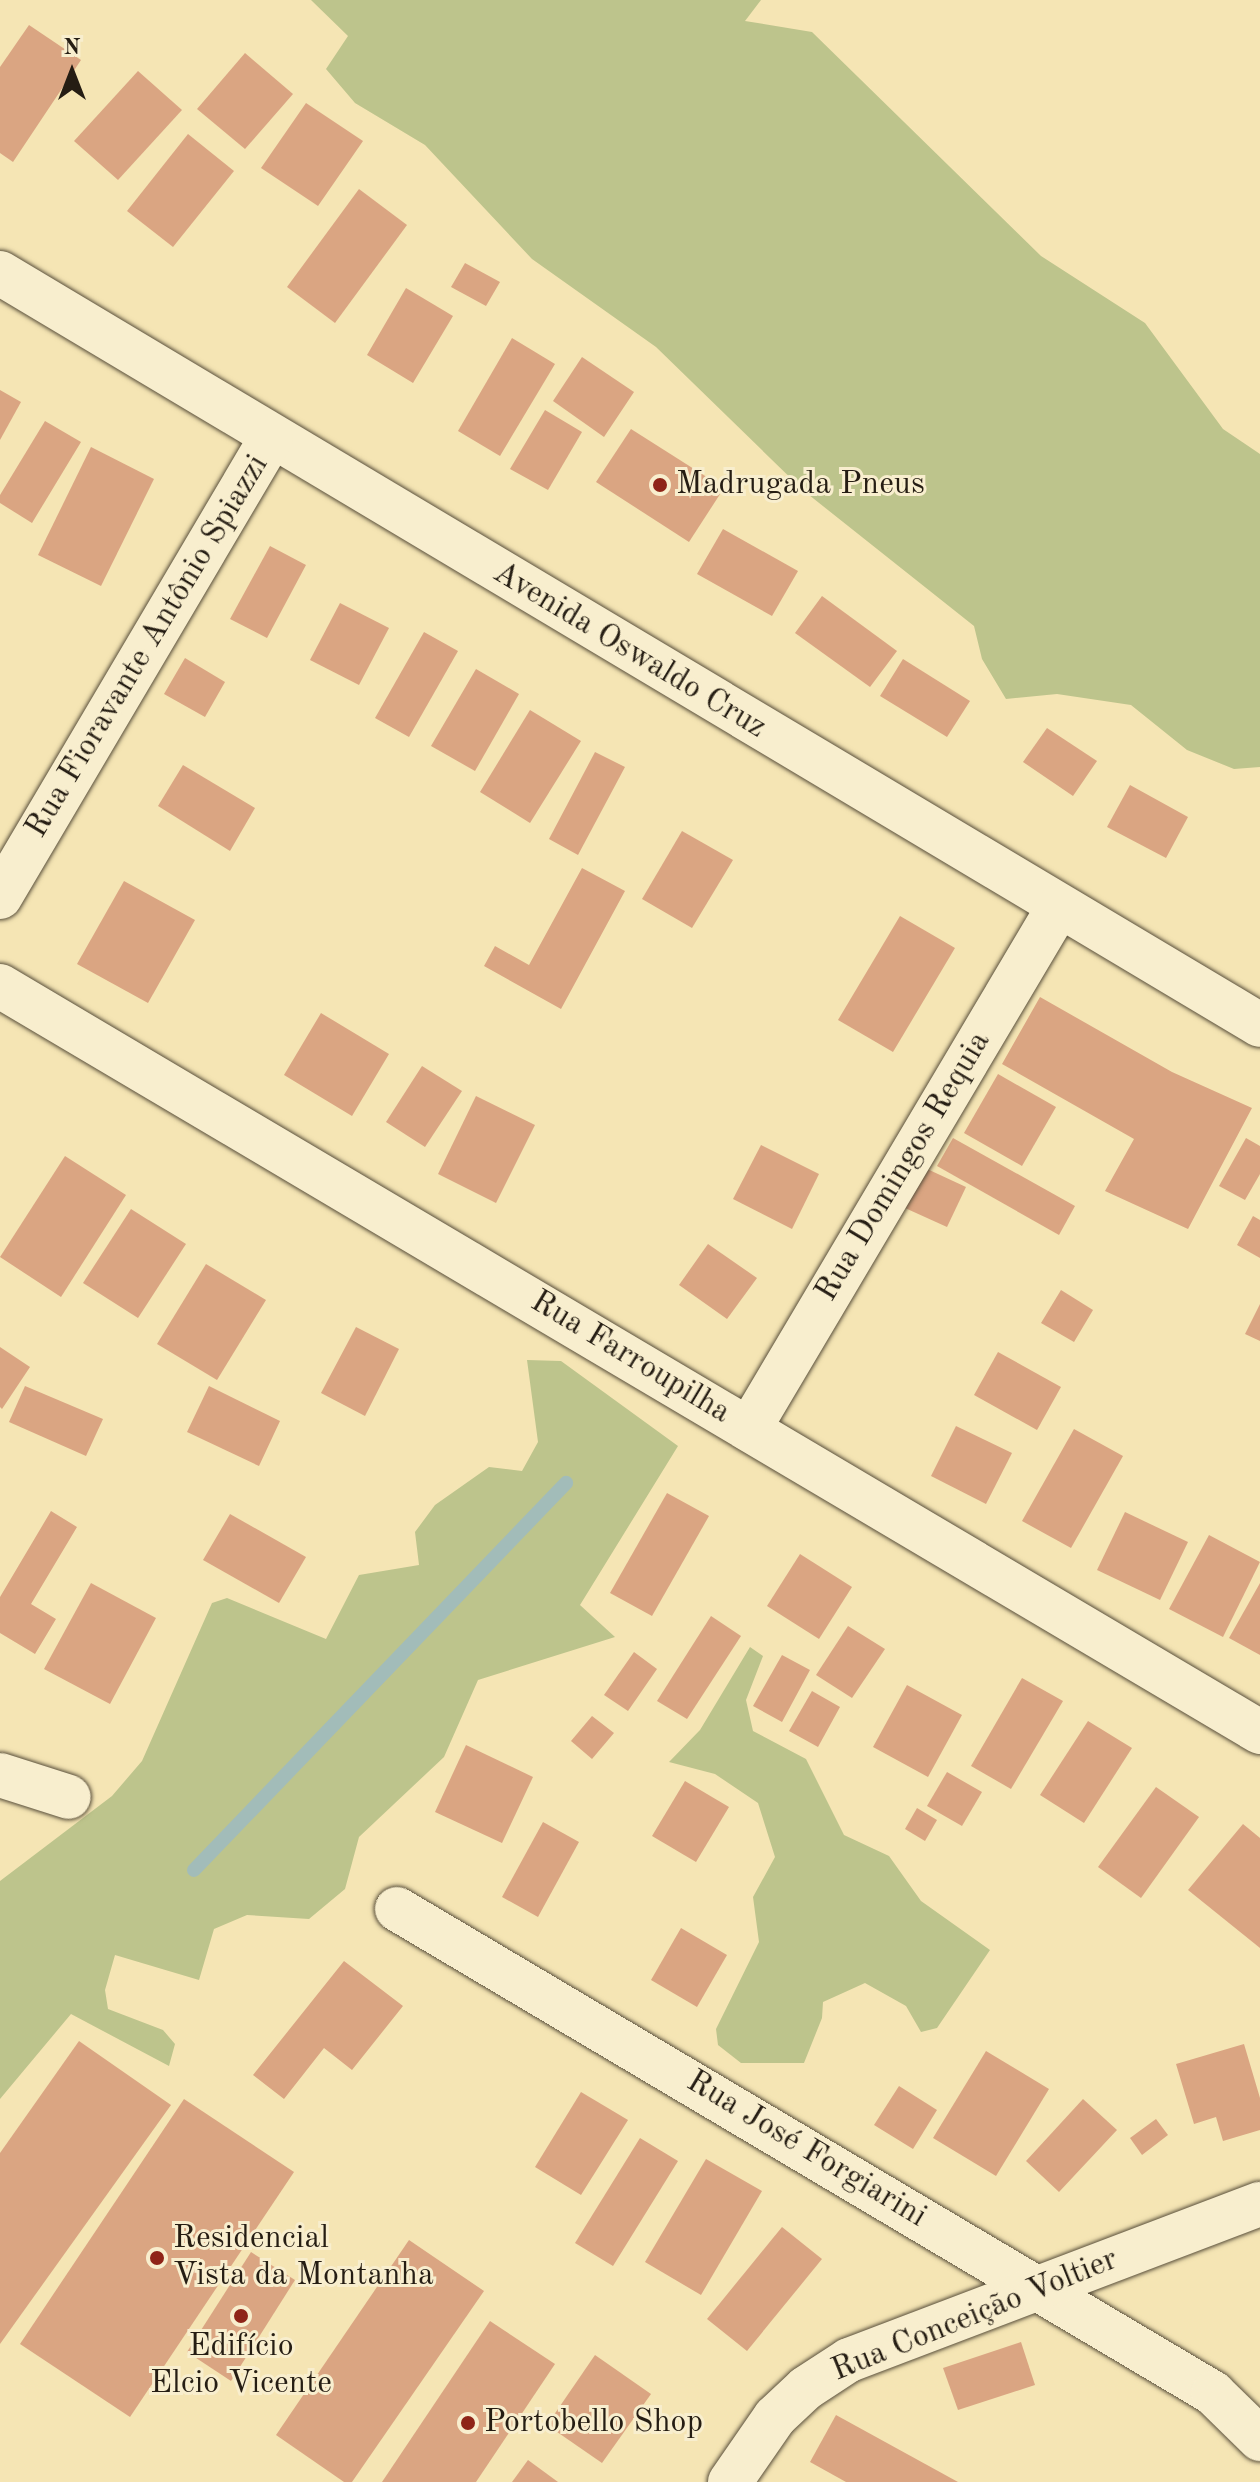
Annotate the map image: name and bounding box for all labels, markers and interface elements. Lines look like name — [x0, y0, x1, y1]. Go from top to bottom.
north arrow — [32, 32, 112, 112]
text: N — [64, 37, 80, 59]
street label: Rua Fioravante Antônio Spiazzi — [18, 449, 278, 845]
place label: Madrugada Pneus — [676, 466, 925, 504]
marker: Madrugada Pneus — [651, 476, 669, 494]
street label: Avenida Oswaldo Cruz — [486, 554, 772, 748]
street label: Rua Domingos Requia — [808, 1025, 1000, 1309]
street label: Rua Farroupilha — [523, 1283, 737, 1433]
street label: Rua José Forgiarini — [679, 2063, 933, 2237]
place label: Residencial Vista da Montanha — [173, 2221, 434, 2296]
street label: Rua Conceição Voltier — [826, 2241, 1124, 2391]
marker: Residencial Vista da Montanha — [148, 2249, 166, 2267]
marker: Edifício Elcio Vicente — [232, 2307, 250, 2325]
place label: Edifício Elcio Vicente — [150, 2329, 332, 2404]
place label: Portobello Shop — [484, 2404, 703, 2442]
marker: Portobello Shop — [459, 2414, 477, 2432]

